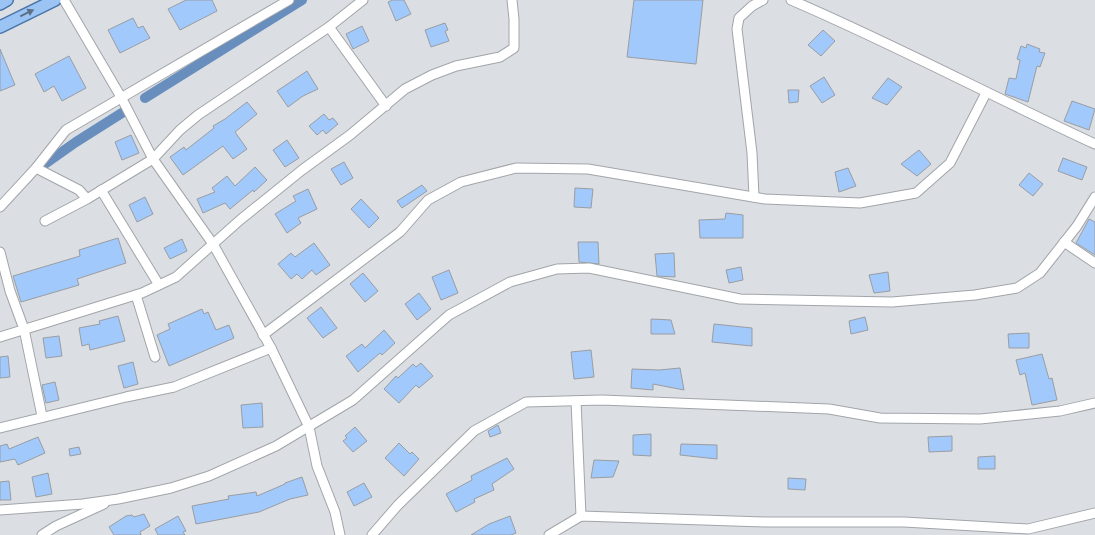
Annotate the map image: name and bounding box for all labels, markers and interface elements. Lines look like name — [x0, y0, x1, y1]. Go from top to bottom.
one-way arrow — [20, 9, 34, 17]

